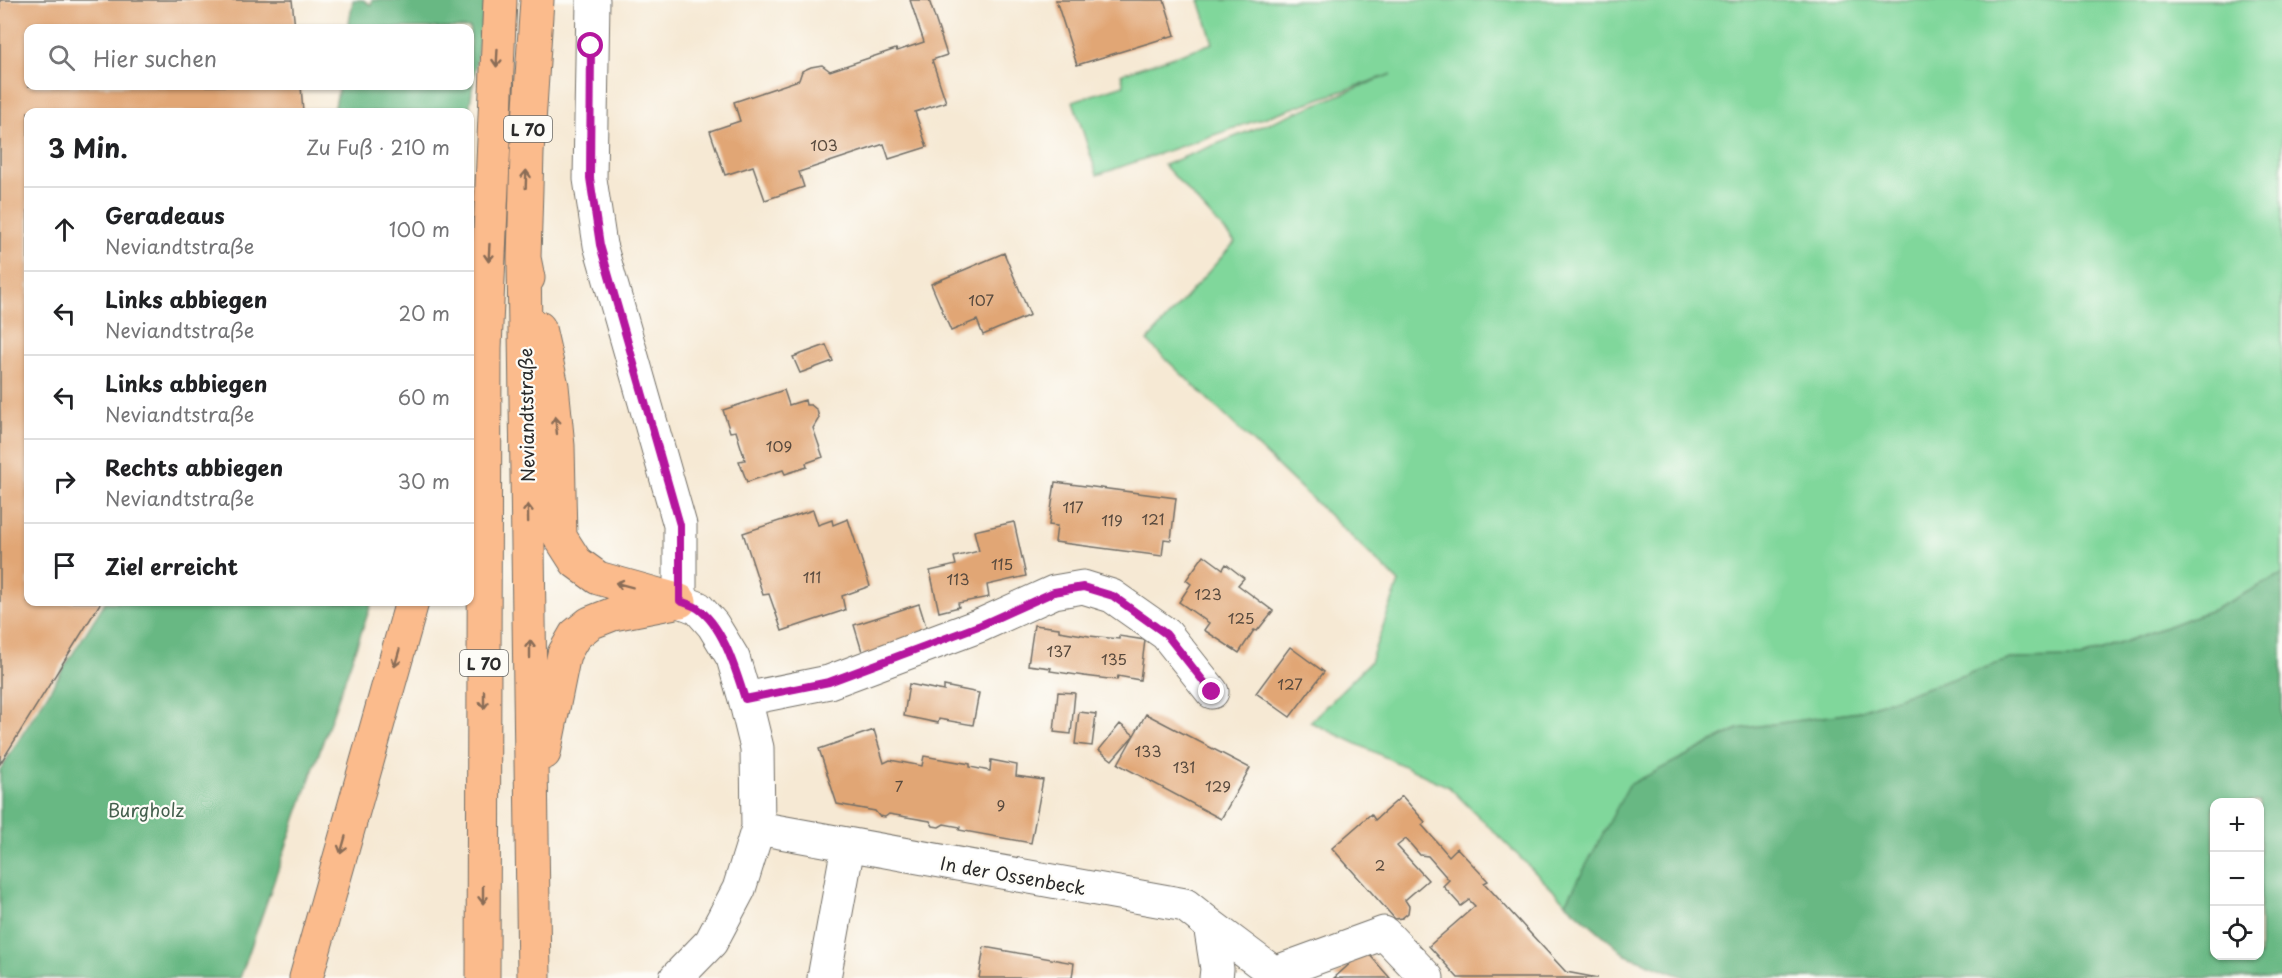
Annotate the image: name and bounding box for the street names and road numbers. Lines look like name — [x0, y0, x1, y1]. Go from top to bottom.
road number: L 70 — [504, 116, 552, 142]
street label: Neviandtstraße — [511, 348, 541, 482]
road number: L 70 — [460, 650, 508, 676]
street label: In der Ossenbeck — [938, 849, 1088, 901]

